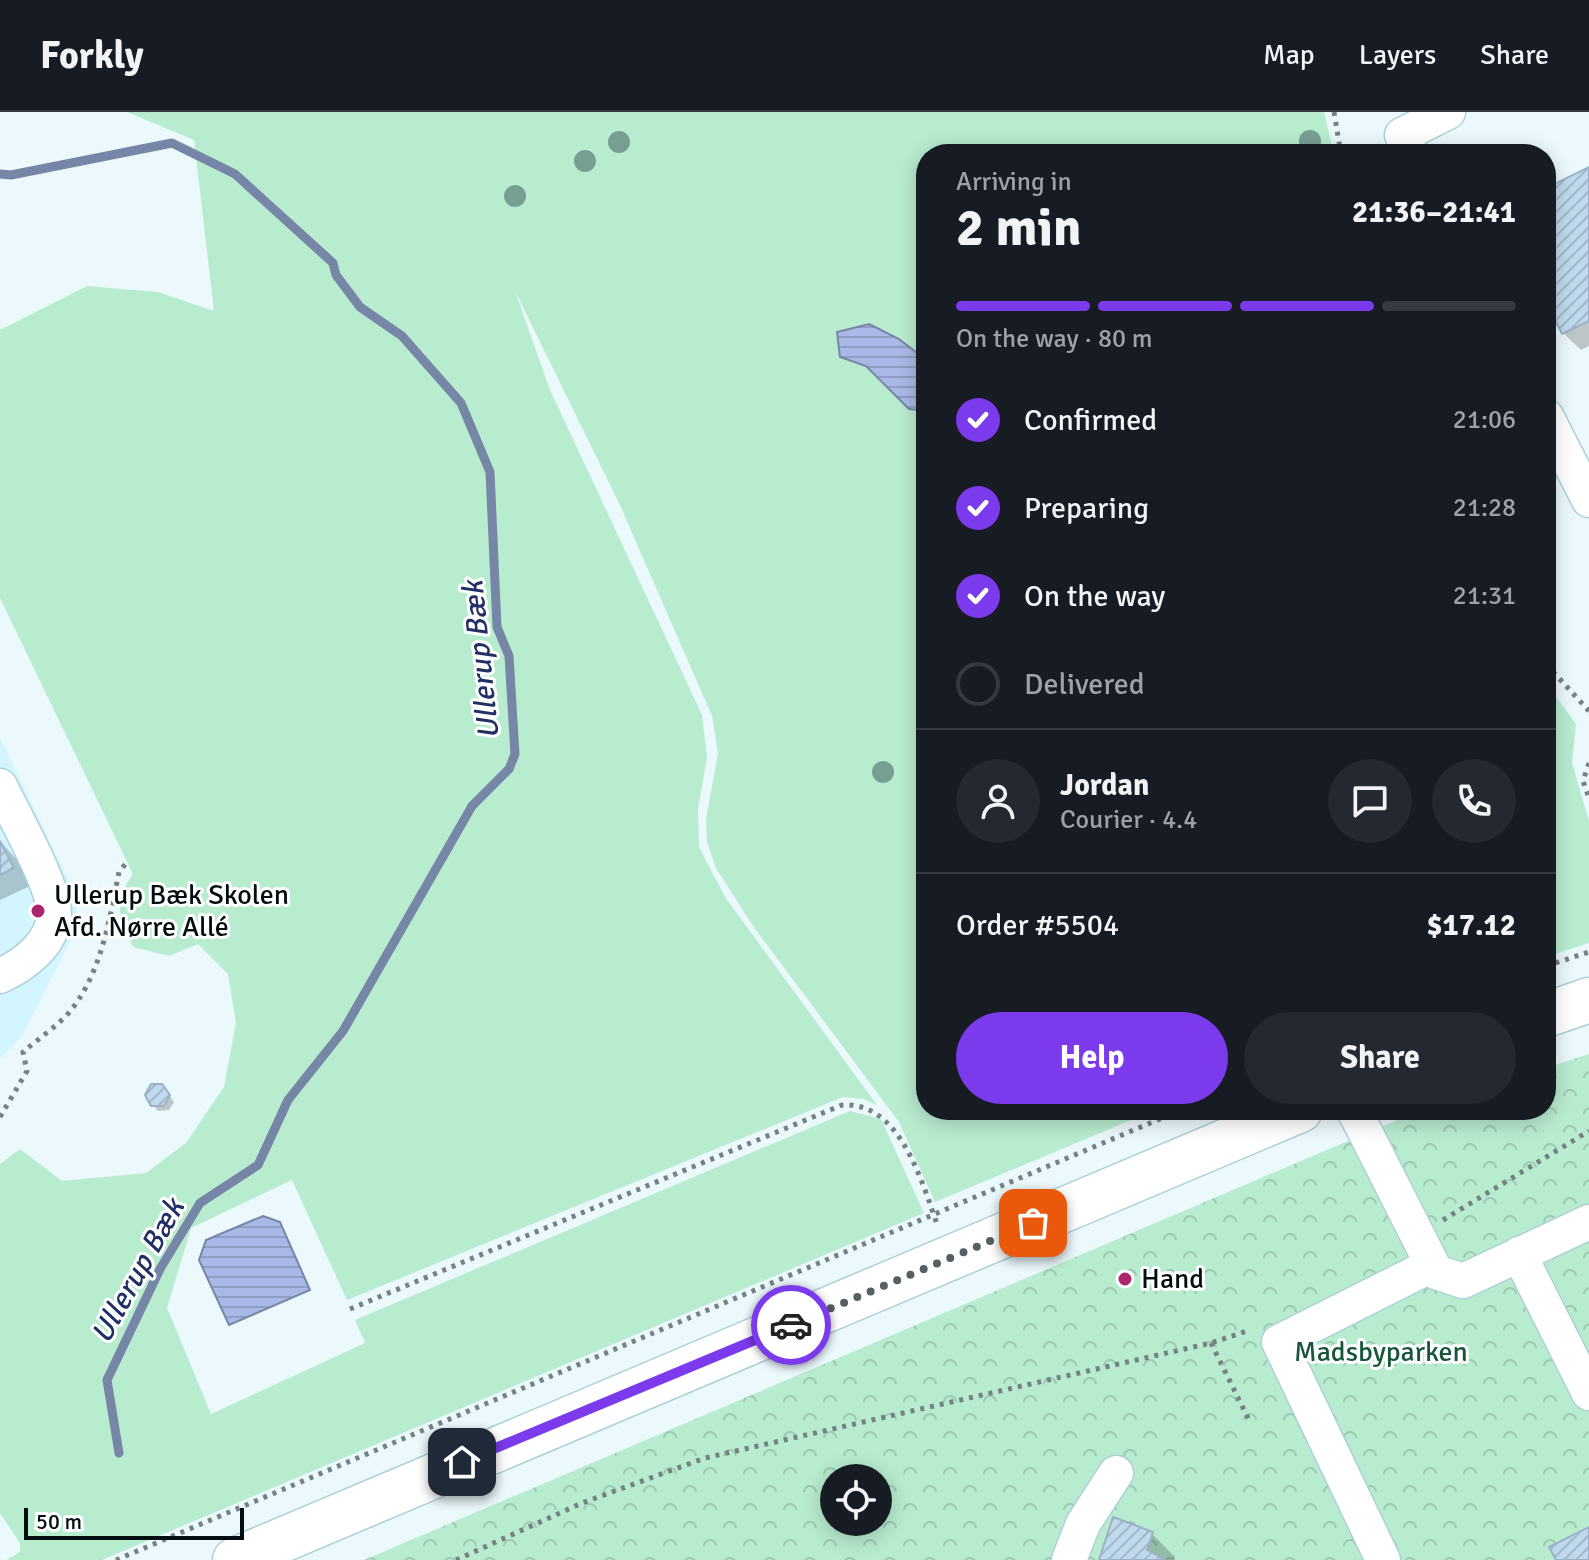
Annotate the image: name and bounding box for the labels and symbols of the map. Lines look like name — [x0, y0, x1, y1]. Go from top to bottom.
water label: Ullerup Bæk — [454, 576, 508, 741]
place label: Ullerup Bæk Skolen Afd. Nørre Allé — [54, 878, 289, 944]
marker: Ullerup Bæk Skolen Afd. Nørre Allé — [29, 902, 47, 920]
pin — [999, 1189, 1067, 1257]
water label: Ullerup Bæk — [83, 1190, 194, 1349]
place label: Hand — [1141, 1262, 1204, 1296]
marker: Hand — [1116, 1270, 1134, 1288]
courier — [751, 1285, 831, 1365]
park label: Madsbyparken — [1294, 1335, 1468, 1369]
pin — [428, 1428, 496, 1496]
scale bar — [24, 1504, 244, 1540]

